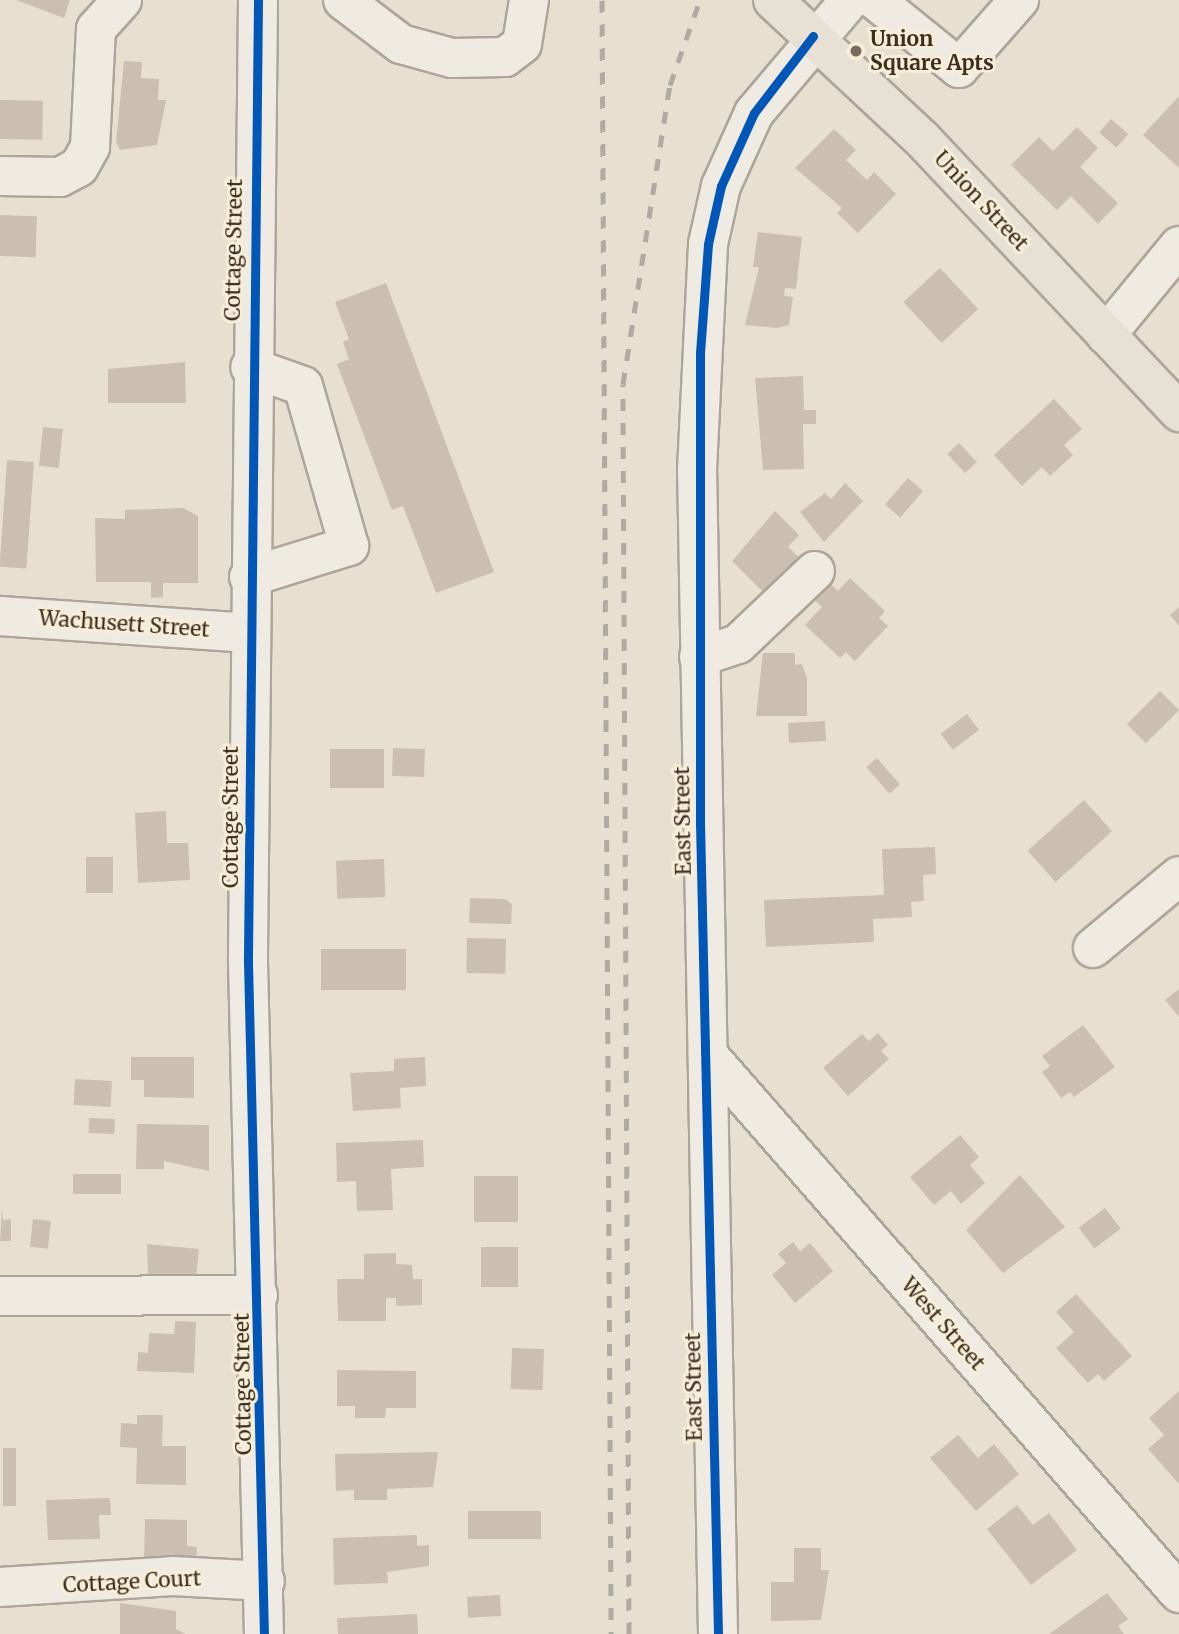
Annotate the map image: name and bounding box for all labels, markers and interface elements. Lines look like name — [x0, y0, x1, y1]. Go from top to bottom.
place label: Union Square Apts — [870, 26, 994, 76]
marker: Union Square Apts — [848, 43, 864, 59]
street label: Union Street — [929, 146, 1033, 256]
street label: Cottage Street — [220, 179, 248, 321]
street label: Wachusett Street — [38, 605, 210, 643]
street label: Cottage Street — [218, 746, 244, 888]
street label: East Street — [669, 766, 697, 876]
street label: West Street — [896, 1272, 990, 1376]
street label: Cottage Street — [229, 1313, 257, 1455]
street label: East Street — [680, 1332, 708, 1442]
street label: Cottage Court — [62, 1566, 202, 1598]

